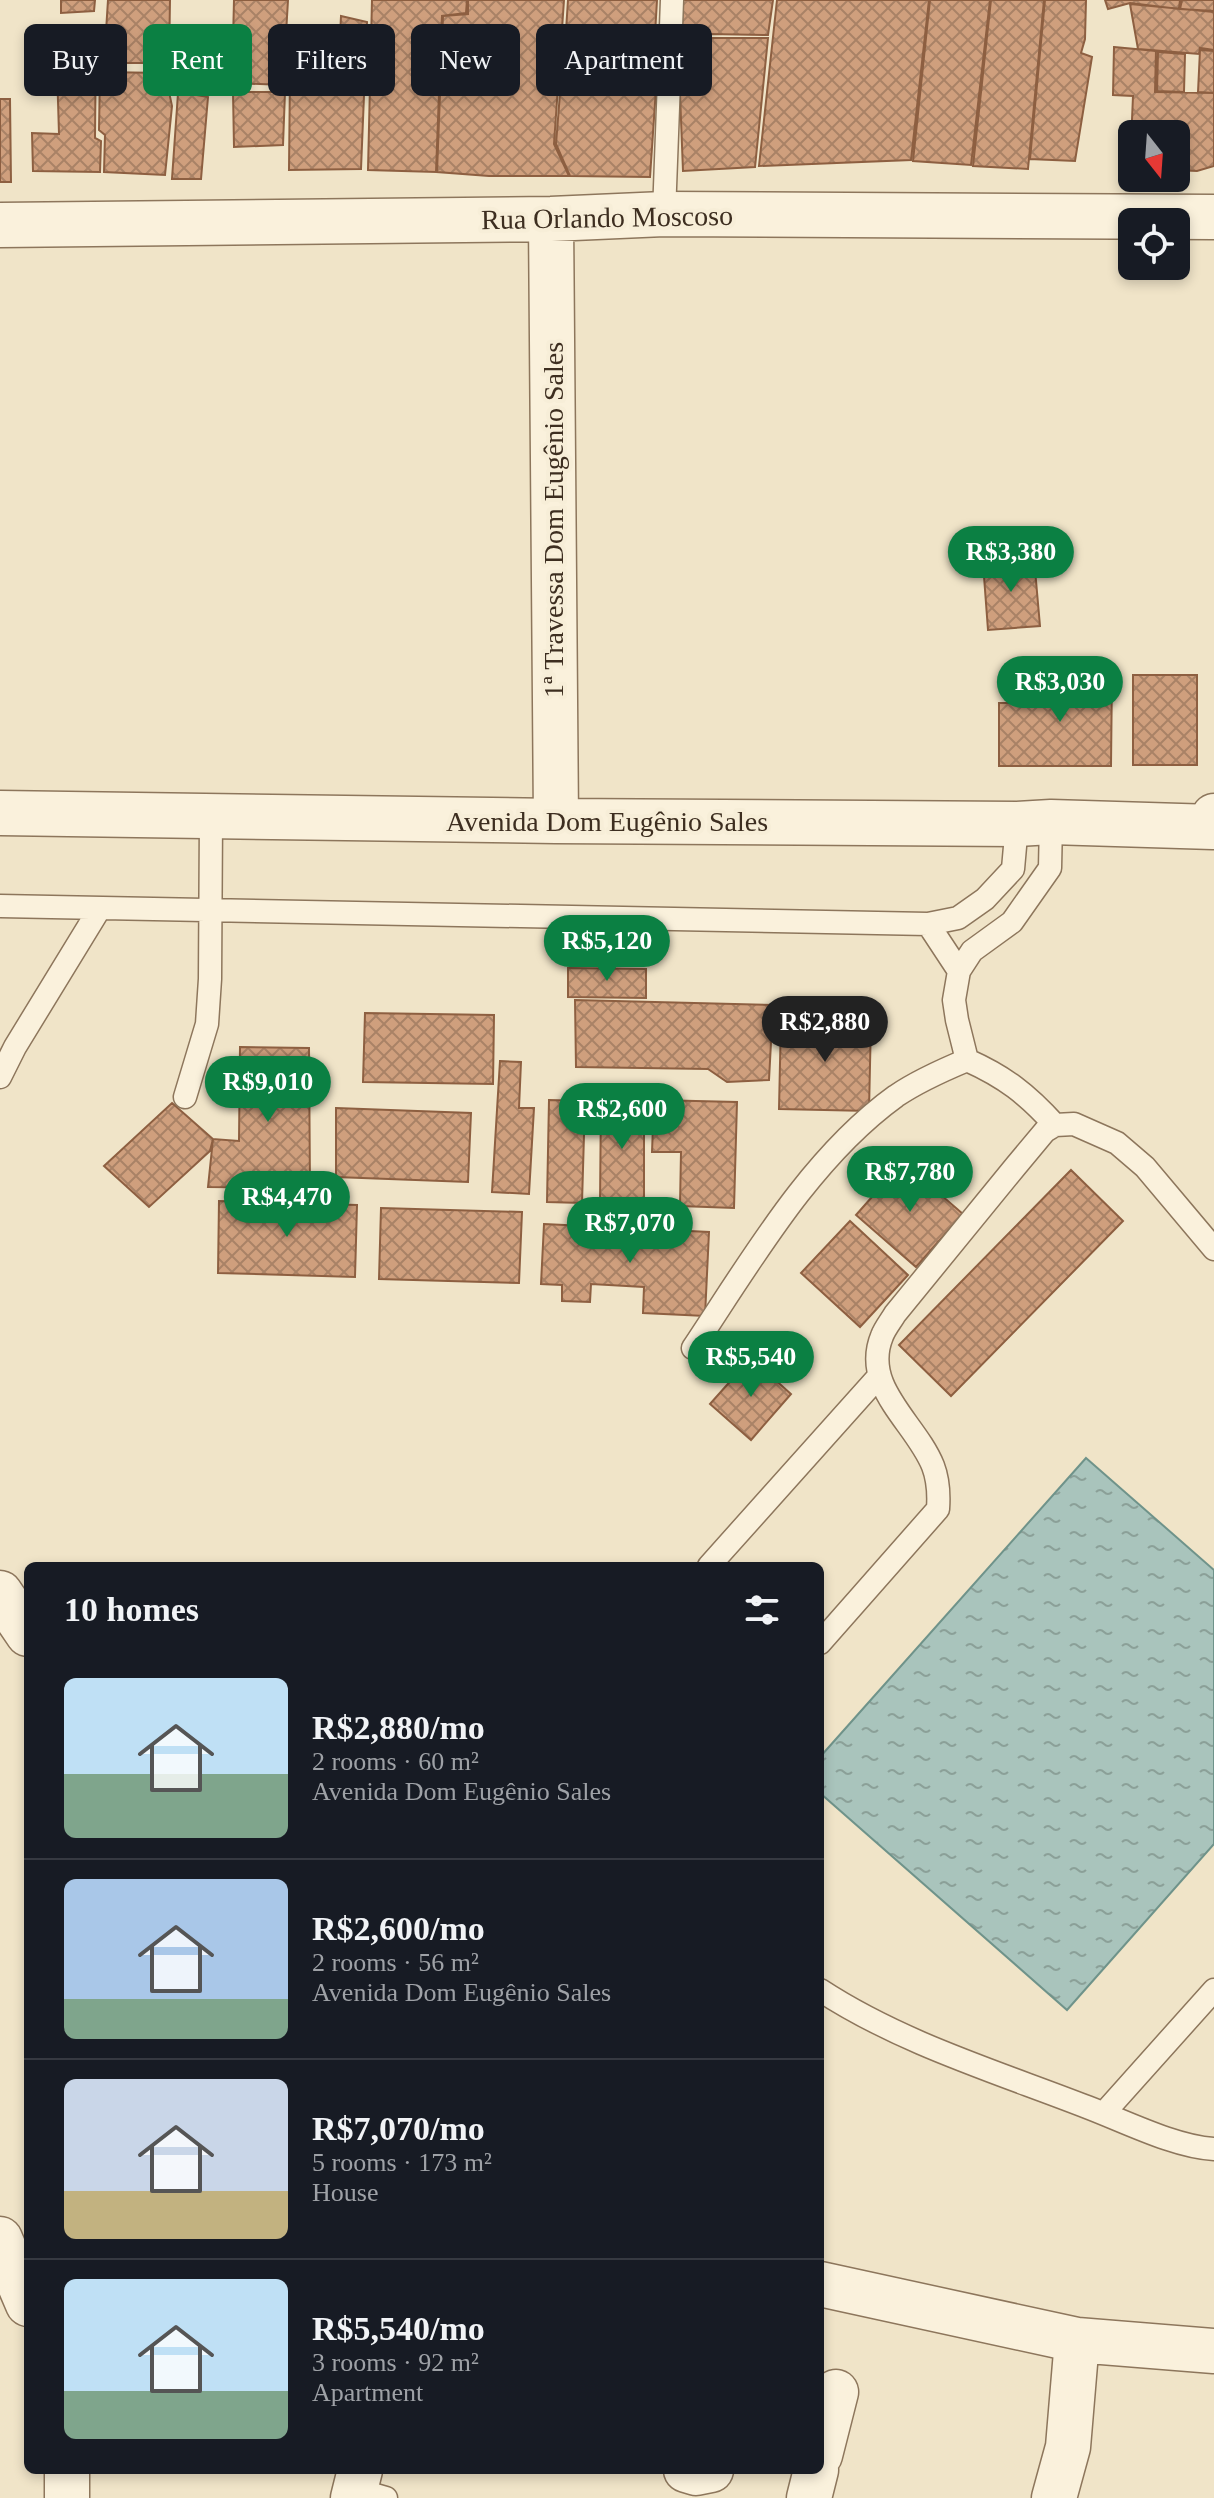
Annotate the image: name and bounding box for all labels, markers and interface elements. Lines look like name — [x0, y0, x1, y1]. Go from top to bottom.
chip: Buy — [24, 24, 127, 96]
chip: Rent — [143, 24, 252, 96]
chip: Filters — [268, 24, 395, 96]
chip: New — [411, 24, 520, 96]
chip: Apartment — [536, 24, 712, 96]
north arrow — [1118, 120, 1190, 192]
map controls — [1118, 120, 1190, 280]
street label: Rua Orlando Moscoso — [481, 200, 733, 235]
button: locate — [1118, 208, 1190, 280]
street label: 1ª Travessa Dom Eugênio Sales — [538, 342, 569, 698]
pin: R$3,380 — [937, 526, 1085, 594]
text: R$3,380 — [966, 537, 1056, 566]
pin: R$3,030 — [986, 656, 1134, 724]
text: R$3,030 — [1015, 667, 1105, 696]
street label: Avenida Dom Eugênio Sales — [446, 806, 768, 837]
pin: R$5,120 — [533, 915, 681, 983]
text: R$5,120 — [562, 926, 652, 955]
pin: R$2,880 — [751, 996, 899, 1064]
text: R$2,880 — [780, 1007, 870, 1036]
pin: R$9,010 — [194, 1056, 342, 1124]
text: R$9,010 — [223, 1067, 313, 1096]
pin: R$2,600 — [548, 1083, 696, 1151]
text: R$2,600 — [577, 1094, 667, 1123]
pin: R$7,780 — [836, 1146, 984, 1214]
text: R$7,780 — [865, 1157, 955, 1186]
pin: R$4,470 — [213, 1171, 361, 1239]
text: R$4,470 — [242, 1182, 332, 1211]
pin: R$7,070 — [556, 1197, 704, 1265]
text: R$7,070 — [585, 1208, 675, 1237]
pin: R$5,540 — [677, 1331, 825, 1399]
text: R$5,540 — [706, 1342, 796, 1371]
icon: filters — [740, 1588, 784, 1632]
text: 10 homes — [64, 1591, 199, 1628]
text: R$2,880/mo — [312, 1709, 485, 1746]
icon: home — [128, 1710, 224, 1806]
text: 2 rooms · 60 m² — [312, 1747, 479, 1776]
text: Avenida Dom Eugênio Sales — [312, 1777, 611, 1806]
text: R$2,600/mo — [312, 1910, 485, 1947]
icon: home — [128, 1911, 224, 2007]
text: 2 rooms · 56 m² — [312, 1948, 479, 1977]
text: Avenida Dom Eugênio Sales — [312, 1978, 611, 2007]
text: R$7,070/mo — [312, 2110, 485, 2147]
icon: home — [128, 2111, 224, 2207]
text: 5 rooms · 173 m² — [312, 2148, 492, 2177]
text: House — [312, 2178, 378, 2207]
text: R$5,540/mo — [312, 2310, 485, 2347]
icon: home — [128, 2311, 224, 2407]
text: 3 rooms · 92 m² — [312, 2348, 479, 2377]
text: Apartment — [312, 2378, 423, 2407]

